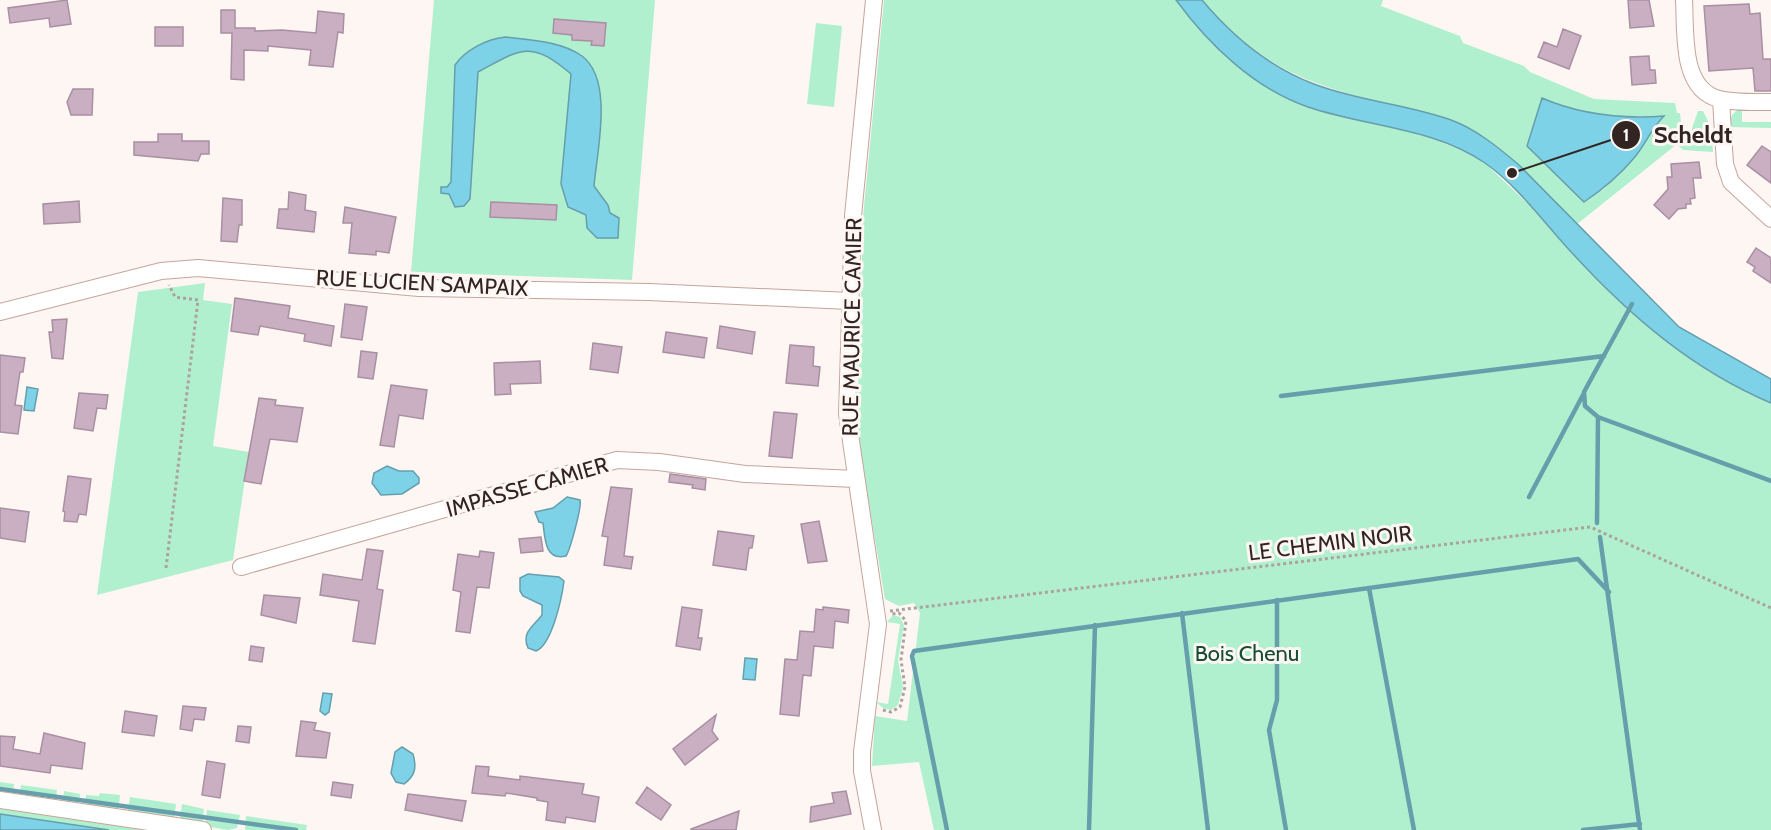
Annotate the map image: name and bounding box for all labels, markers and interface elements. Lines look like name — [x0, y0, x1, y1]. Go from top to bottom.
callout: Scheldt — [1611, 114, 1744, 156]
text: Scheldt — [1654, 120, 1732, 149]
text: 1 — [1623, 124, 1629, 146]
street label: RUE MAURICE CAMIER — [837, 217, 867, 437]
street label: RUE LUCIEN SAMPAIX — [315, 264, 529, 302]
street label: IMPASSE CAMIER — [443, 451, 611, 523]
street label: LE CHEMIN NOIR — [1247, 520, 1413, 566]
park label: Bois Chenu — [1195, 640, 1299, 667]

